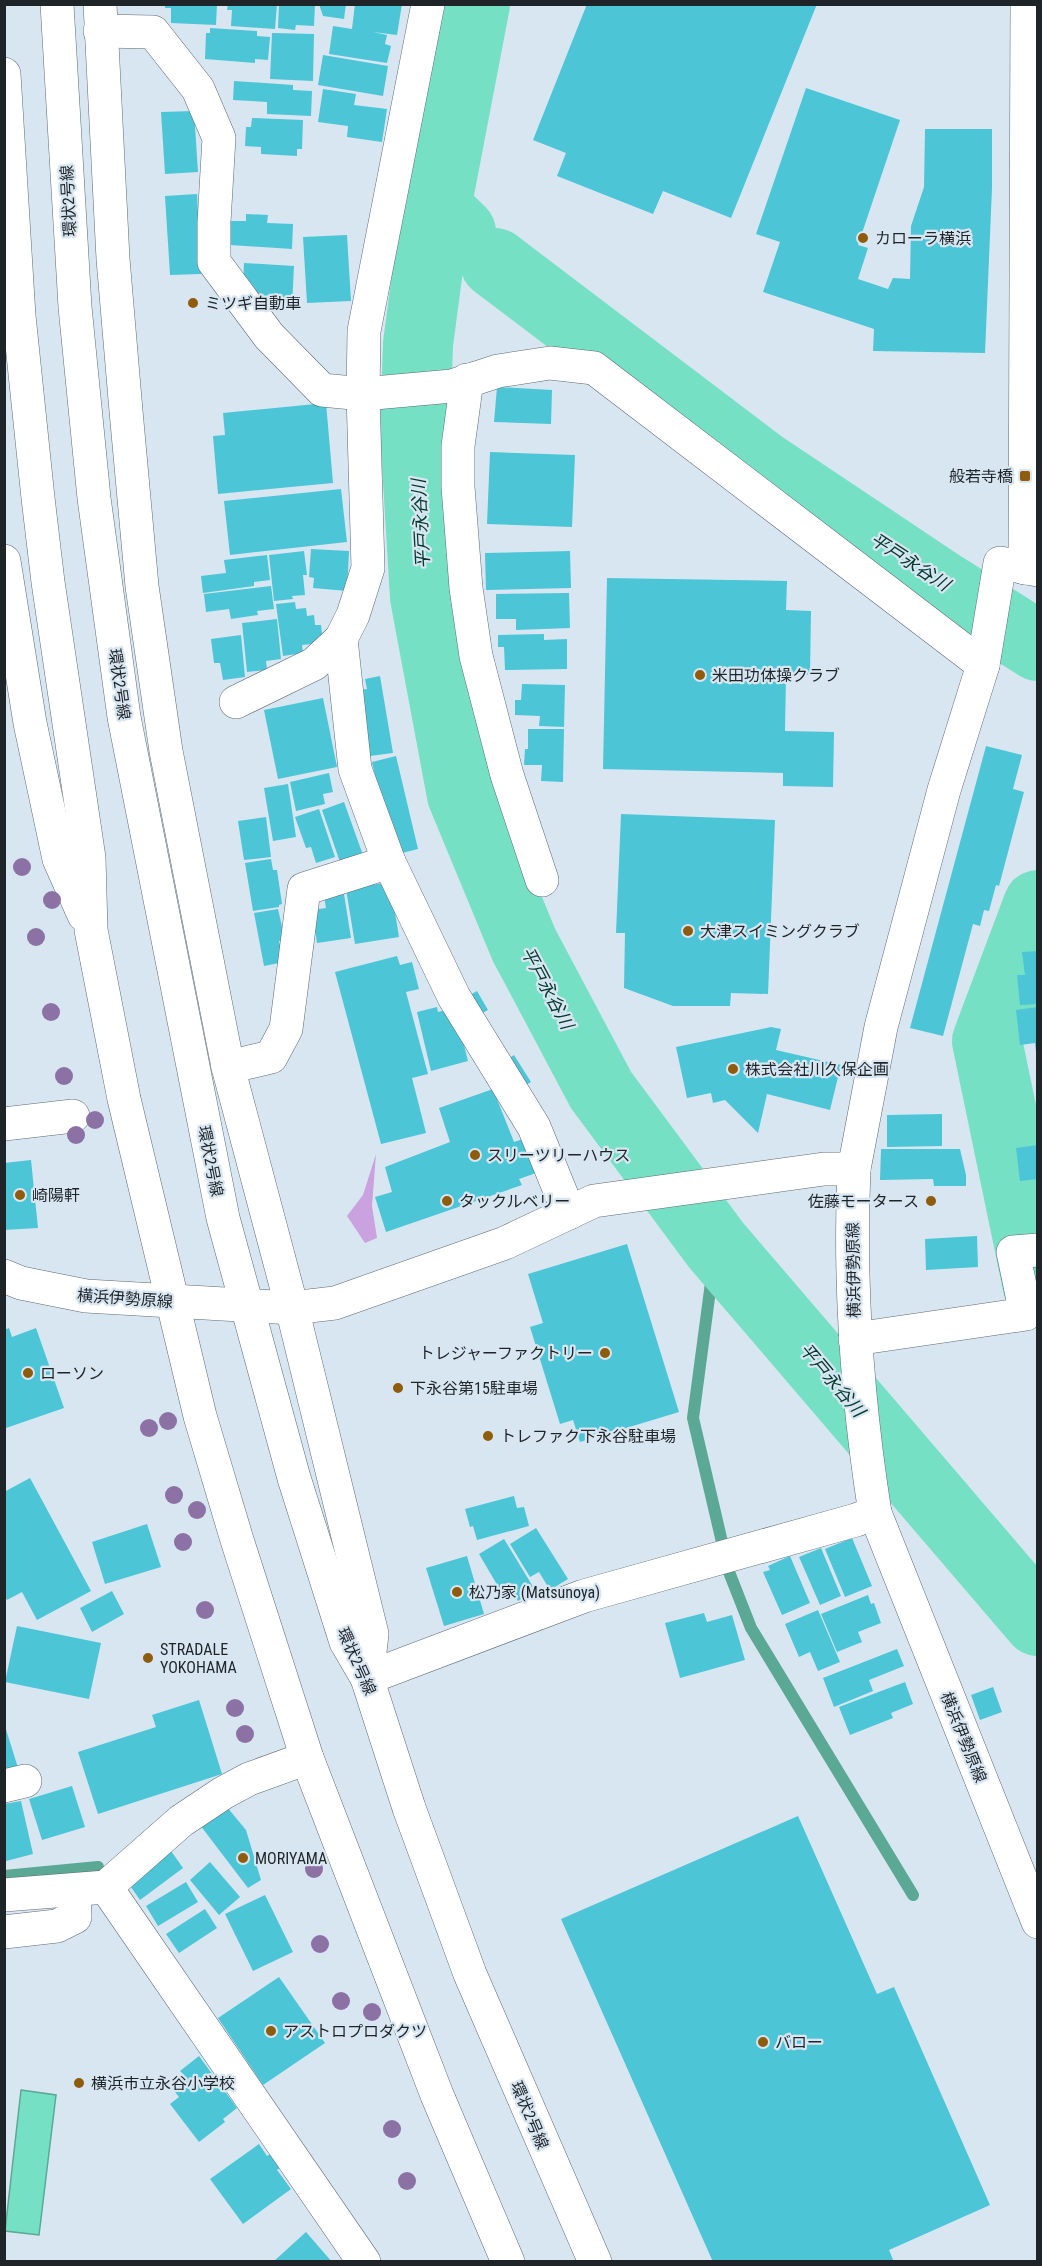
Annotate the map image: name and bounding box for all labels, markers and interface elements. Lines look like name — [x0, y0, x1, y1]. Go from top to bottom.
street label: 環状2号線 — [57, 165, 80, 237]
place label: カローラ横浜 — [875, 229, 971, 248]
marker: カローラ横浜 — [856, 231, 870, 245]
place label: ミツギ自動車 — [205, 294, 301, 313]
marker: ミツギ自動車 — [186, 296, 200, 310]
place label: 般若寺橋 — [949, 467, 1013, 486]
marker: 般若寺橋 — [1018, 469, 1032, 483]
water label: 平戸永谷川 — [408, 477, 433, 570]
water label: 平戸永谷川 — [867, 528, 955, 596]
street label: 環状2号線 — [105, 647, 134, 721]
place label: 米田功体操クラブ — [712, 666, 840, 685]
marker: 米田功体操クラブ — [693, 668, 707, 682]
place label: 大津スイミングクラブ — [700, 922, 860, 941]
marker: 大津スイミングクラブ — [681, 924, 695, 938]
water label: 平戸永谷川 — [517, 943, 579, 1034]
place label: 株式会社川久保企画 — [745, 1060, 889, 1079]
marker: 株式会社川久保企画 — [726, 1062, 740, 1076]
street label: 環状2号線 — [194, 1124, 227, 1198]
place label: スリーツリーハウス — [487, 1146, 630, 1165]
marker: スリーツリーハウス — [468, 1148, 482, 1162]
place label: 崎陽軒 — [32, 1186, 80, 1205]
marker: 崎陽軒 — [13, 1188, 27, 1202]
place label: タックルベリー — [459, 1192, 571, 1211]
place label: 佐藤モータース — [808, 1192, 919, 1211]
marker: タックルベリー — [440, 1194, 454, 1208]
marker: 佐藤モータース — [924, 1194, 938, 1208]
street label: 横浜伊勢原線 — [843, 1222, 864, 1318]
street label: 横浜伊勢原線 — [76, 1286, 174, 1311]
water label: 平戸永谷川 — [795, 1338, 871, 1422]
place label: トレジャーファクトリー — [419, 1344, 593, 1363]
marker: トレジャーファクトリー — [598, 1346, 612, 1360]
place label: ローソン — [40, 1364, 104, 1383]
marker: ローソン — [21, 1366, 35, 1380]
place label: 下永谷第15駐車場 — [410, 1379, 538, 1398]
marker: 下永谷第15駐車場 — [391, 1381, 405, 1395]
place label: トレファク下永谷駐車場 — [500, 1427, 676, 1446]
marker: トレファク下永谷駐車場 — [481, 1429, 495, 1443]
place label: 松乃家 (Matsunoya) — [469, 1583, 600, 1602]
marker: 松乃家 (Matsunoya) — [450, 1585, 464, 1599]
street label: 環状2号線 — [333, 1624, 380, 1698]
place label: STRADALE YOKOHAMA — [160, 1640, 237, 1677]
marker: STRADALE YOKOHAMA — [141, 1651, 155, 1665]
street label: 横浜伊勢原線 — [937, 1689, 990, 1785]
place label: MORIYAMA — [255, 1849, 327, 1868]
marker: MORIYAMA — [236, 1851, 250, 1865]
place label: アストロプロダクツ — [283, 2022, 427, 2041]
marker: アストロプロダクツ — [264, 2024, 278, 2038]
place label: バロー — [775, 2033, 823, 2052]
marker: バロー — [756, 2035, 770, 2049]
place label: 横浜市立永谷小学校 — [91, 2074, 235, 2093]
marker: 横浜市立永谷小学校 — [72, 2076, 86, 2090]
street label: 環状2号線 — [507, 2078, 552, 2152]

